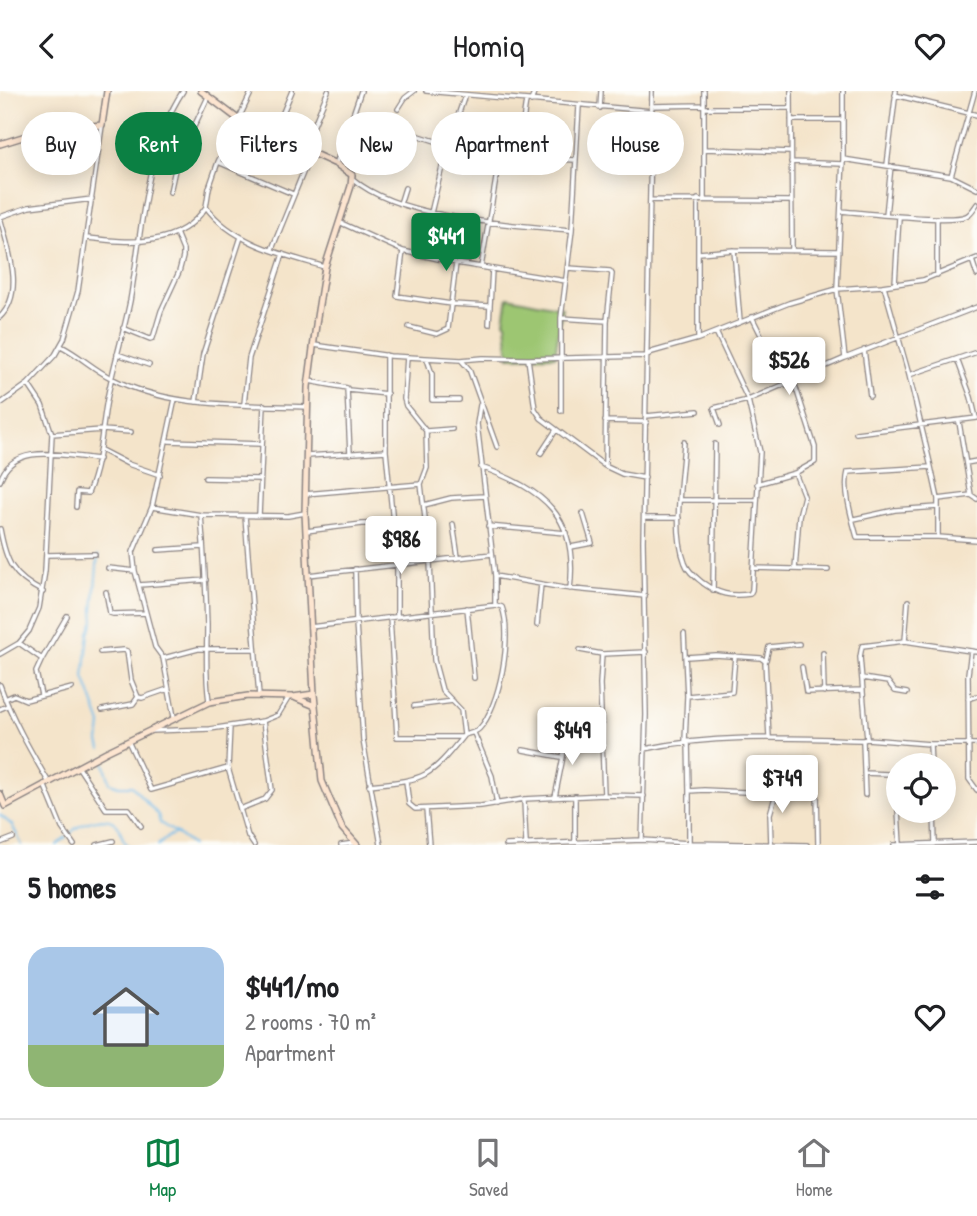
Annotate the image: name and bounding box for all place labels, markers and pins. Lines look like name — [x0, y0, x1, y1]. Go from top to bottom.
pin: $441 — [405, 213, 487, 273]
pin: $526 — [748, 337, 830, 397]
pin: $986 — [360, 517, 442, 576]
pin: $449 — [531, 707, 613, 767]
pin: $749 — [741, 755, 823, 815]

